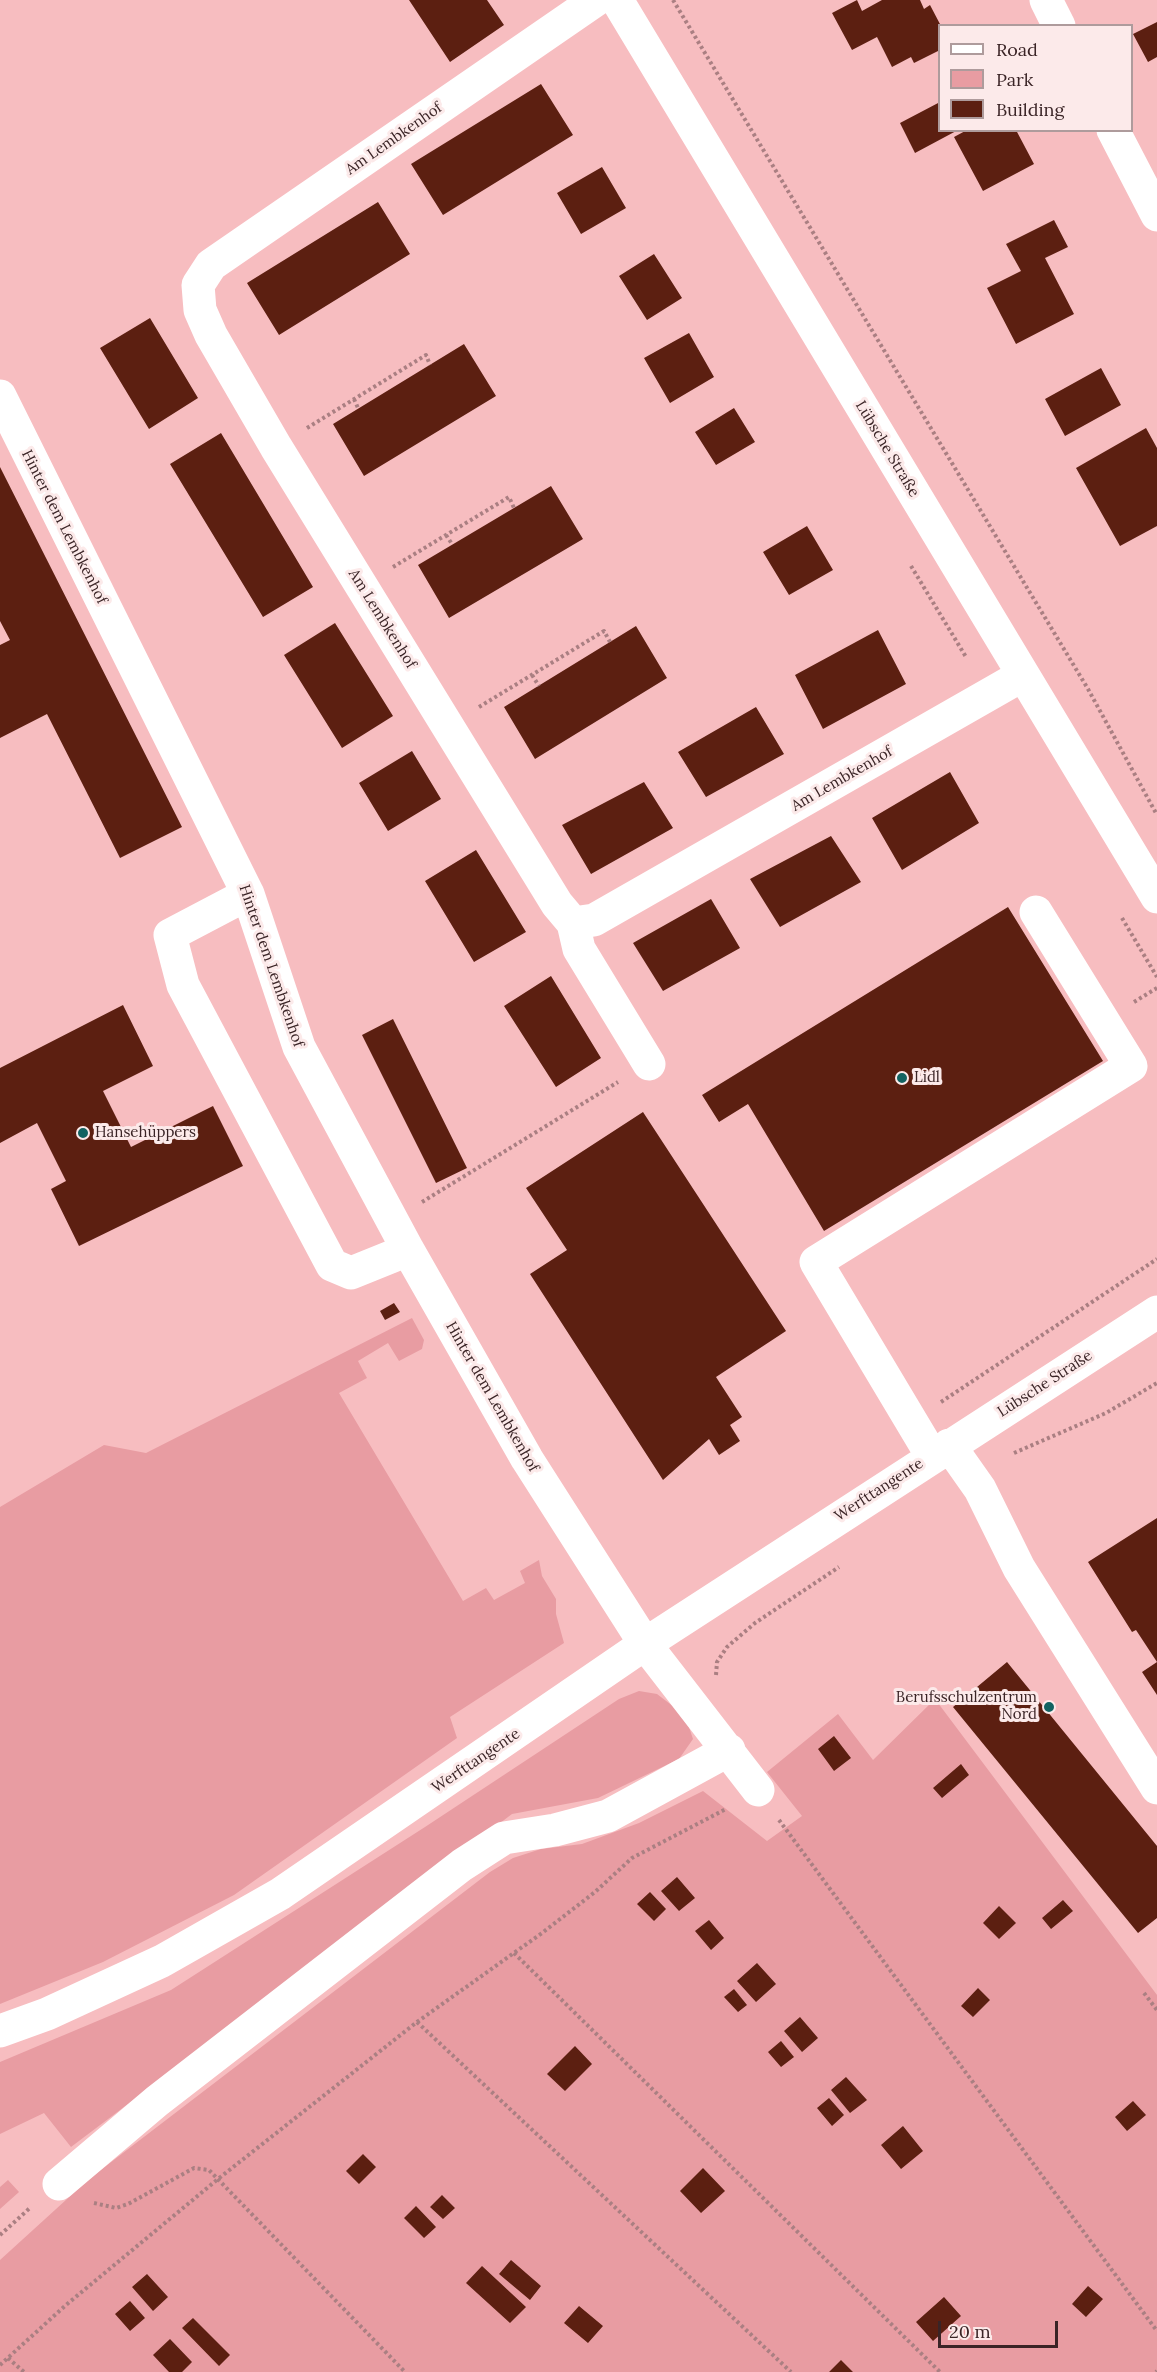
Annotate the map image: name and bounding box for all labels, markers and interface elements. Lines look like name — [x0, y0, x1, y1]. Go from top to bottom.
legend — [938, 24, 1133, 132]
text: Road — [996, 38, 1038, 61]
text: Park — [996, 68, 1033, 91]
text: Building — [996, 98, 1064, 121]
street label: Am Lembkenhof — [342, 99, 446, 179]
street label: Lübsche Straße — [851, 398, 923, 500]
street label: Hinter dem Lembkenhof — [17, 447, 111, 607]
street label: Am Lembkenhof — [344, 566, 420, 672]
street label: Am Lembkenhof — [788, 743, 896, 815]
street label: Hinter dem Lembkenhof — [235, 882, 307, 1050]
place label: Lidl — [914, 1069, 940, 1087]
marker: Lidl — [895, 1071, 909, 1085]
place label: Hansehüppers — [95, 1124, 196, 1142]
marker: Hansehüppers — [76, 1126, 90, 1140]
street label: Hinter dem Lembkenhof — [442, 1319, 542, 1475]
street label: Lübsche Straße — [994, 1347, 1096, 1421]
street label: Werfttangente — [831, 1455, 927, 1525]
place label: Berufsschulzentrum Nord — [896, 1689, 1037, 1724]
marker: Berufsschulzentrum Nord — [1042, 1700, 1056, 1714]
street label: Werfttangente — [429, 1725, 523, 1797]
scale bar — [941, 2309, 1061, 2347]
text: 20 m — [949, 2320, 991, 2343]

